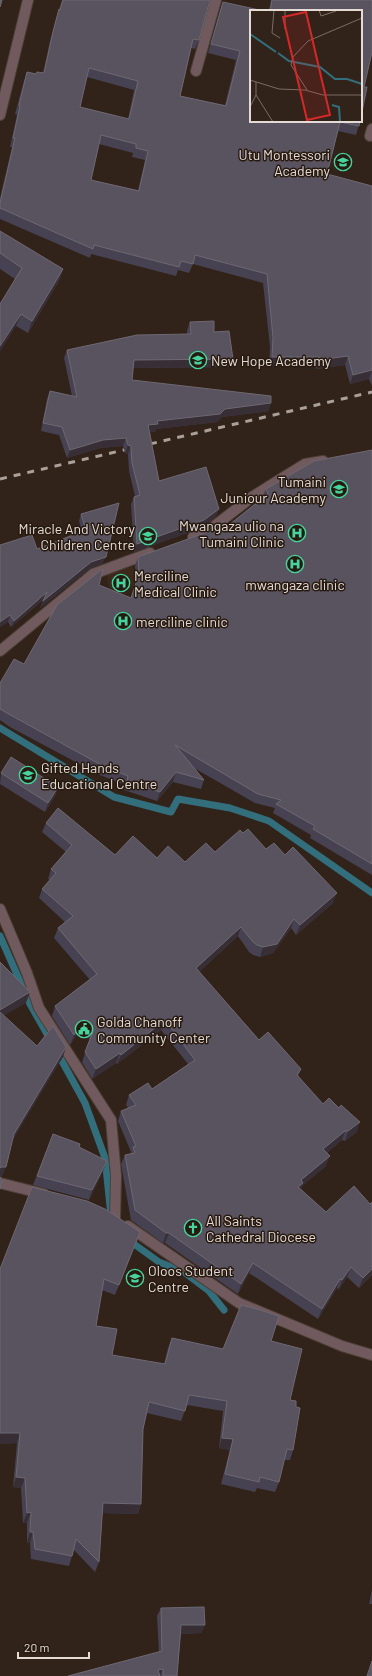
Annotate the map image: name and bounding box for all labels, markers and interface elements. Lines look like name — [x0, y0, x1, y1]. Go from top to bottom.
inset map — [250, 10, 362, 122]
place label: Utu Montessori Academy — [239, 146, 331, 179]
school or university icon: Utu Montessori Academy — [333, 152, 353, 172]
school or university icon: New Hope Academy — [188, 350, 208, 370]
place label: New Hope Academy — [211, 352, 332, 369]
place label: Tumaini Juniour Academy — [221, 473, 327, 506]
school or university icon: Tumaini Juniour Academy — [329, 479, 349, 499]
place label: Mwangaza ulio na Tumaini Clinic — [179, 517, 284, 550]
place label: Miracle And Victory Children Centre — [18, 520, 136, 553]
hospital icon: Mwangaza ulio na Tumaini Clinic — [287, 523, 307, 543]
school or university icon: Miracle And Victory Children Centre — [138, 526, 158, 546]
hospital icon: mwangaza clinic — [285, 554, 305, 574]
place label: Merciline Medical Clinic — [134, 567, 217, 600]
hospital icon: Merciline Medical Clinic — [111, 573, 131, 593]
place label: mwangaza clinic — [245, 576, 345, 593]
hospital icon: merciline clinic — [113, 611, 133, 631]
place label: merciline clinic — [136, 613, 228, 630]
place label: Gifted Hands Educational Centre — [41, 759, 157, 792]
school or university icon: Gifted Hands Educational Centre — [18, 765, 38, 785]
place label: Golda Chanoff Community Center — [97, 1013, 210, 1046]
public building icon: Golda Chanoff Community Center — [74, 1019, 94, 1039]
place label: All Saints Cathedral Diocese — [206, 1212, 316, 1245]
church icon: All Saints Cathedral Diocese — [183, 1218, 203, 1238]
place label: Oloos Student Centre — [148, 1262, 233, 1295]
school or university icon: Oloos Student Centre — [125, 1268, 145, 1288]
scale bar — [18, 1634, 89, 1660]
text: 20 m — [24, 1640, 50, 1654]

